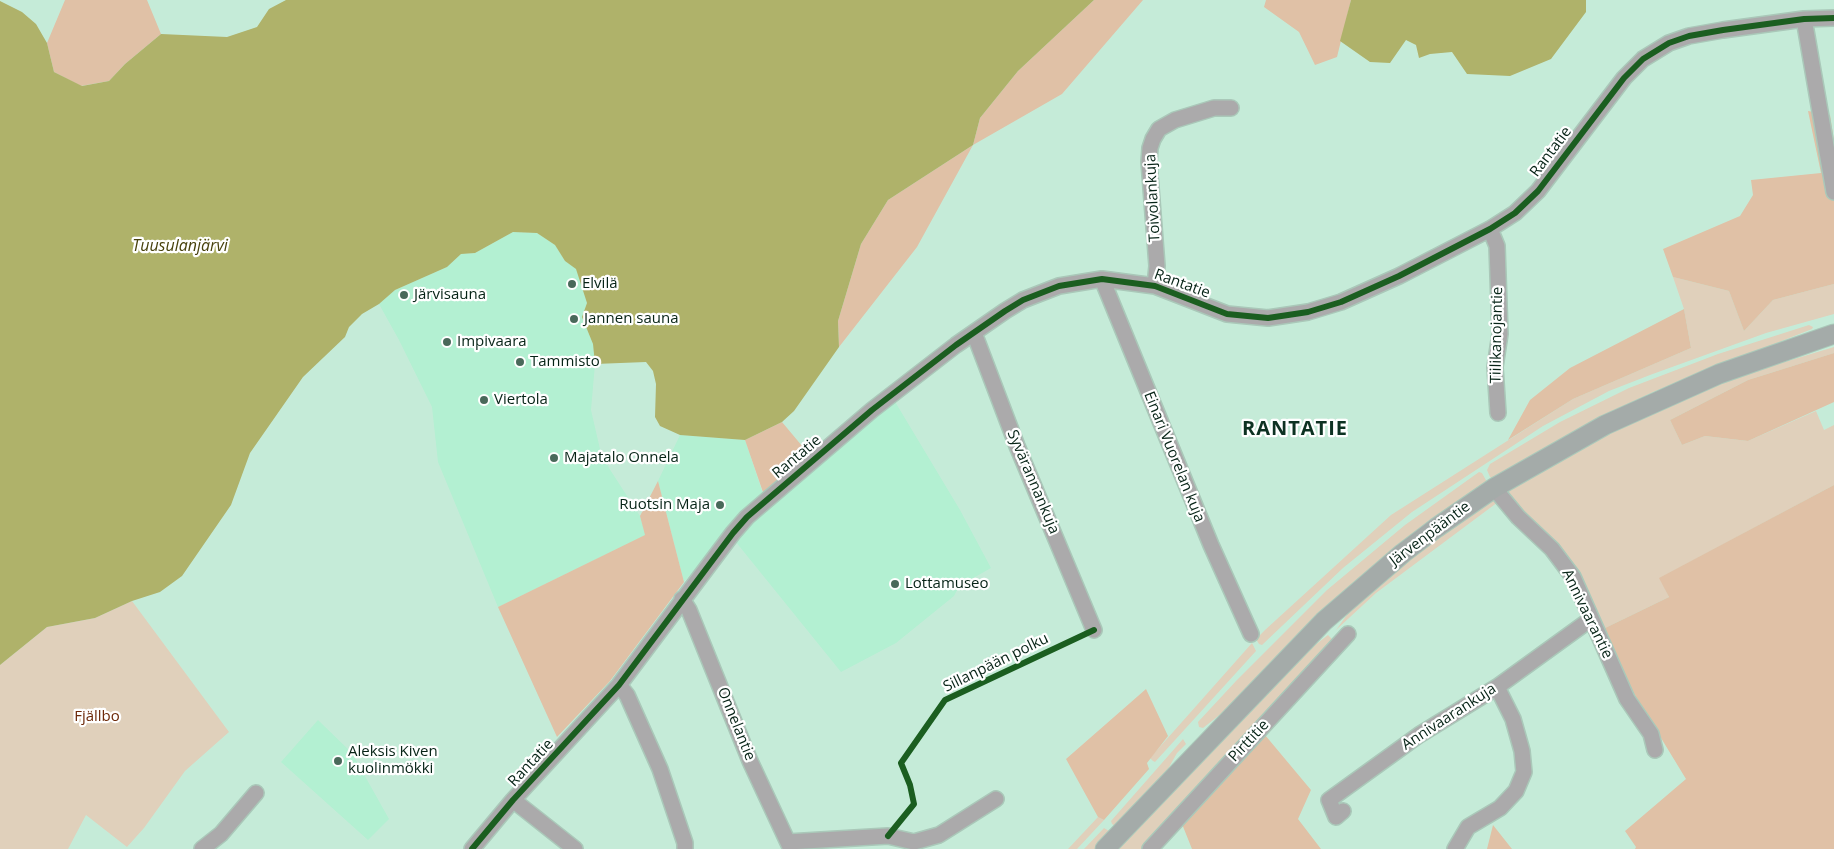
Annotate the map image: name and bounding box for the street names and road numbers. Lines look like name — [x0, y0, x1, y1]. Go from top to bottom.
street label: Rantatie — [1526, 123, 1576, 181]
street label: Toivolankuja — [1142, 154, 1164, 242]
street label: Rantatie — [1152, 266, 1212, 302]
street label: Tiilikanojantie — [1487, 286, 1507, 384]
street label: Einari Vuorelan kuja — [1140, 389, 1208, 525]
street label: Syvärannankuja — [1003, 427, 1063, 537]
street label: Rantatie — [769, 431, 825, 483]
street label: Järvenpääntie — [1386, 498, 1474, 570]
street label: Annivaarantie — [1558, 566, 1616, 662]
street label: Sillanpään polku — [940, 630, 1052, 696]
street label: Annivaarankuja — [1399, 680, 1499, 754]
street label: Onnelantie — [713, 685, 759, 763]
street label: Pirttitie — [1225, 716, 1273, 766]
street label: Rantatie — [505, 736, 557, 790]

